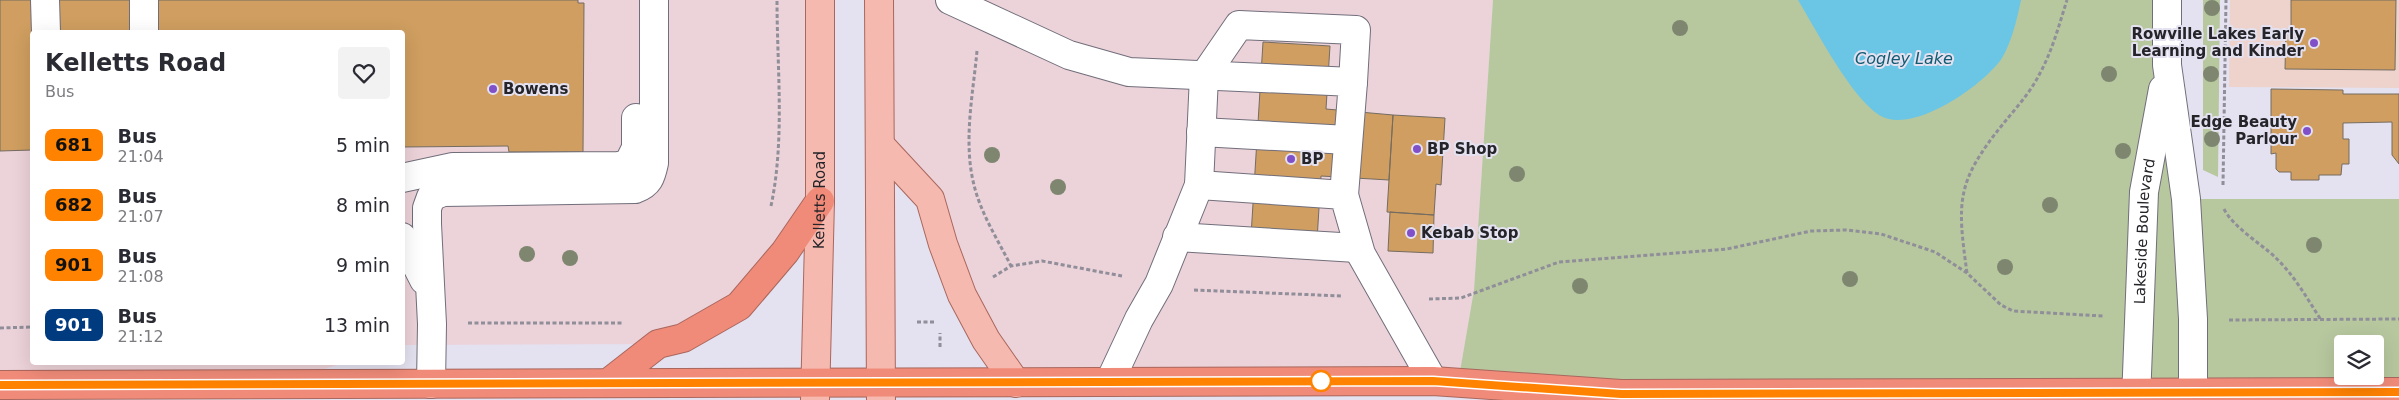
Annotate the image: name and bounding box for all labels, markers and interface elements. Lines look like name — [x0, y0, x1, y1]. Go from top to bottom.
place label: Rowville Lakes Early Learning and Kinder — [2131, 25, 2305, 60]
marker: Rowville Lakes Early Learning and Kinder — [2308, 37, 2320, 49]
button: heart — [338, 47, 390, 99]
text: Kelletts Road — [45, 49, 226, 77]
water label: Cogley Lake — [1855, 49, 1953, 68]
place label: Bowens — [503, 80, 568, 98]
text: Bus — [45, 82, 74, 101]
marker: Bowens — [487, 83, 499, 95]
place label: Edge Beauty Parlour — [2191, 113, 2298, 148]
text: Bus — [118, 125, 157, 147]
marker: Edge Beauty Parlour — [2301, 125, 2313, 137]
text: 681 — [55, 134, 93, 155]
text: 5 min — [336, 134, 390, 156]
place label: BP Shop — [1427, 140, 1497, 158]
marker: BP Shop — [1411, 143, 1423, 155]
text: 21:04 — [118, 147, 164, 166]
place label: BP — [1301, 150, 1323, 168]
street label: Kelletts Road — [810, 151, 829, 249]
marker: BP — [1285, 153, 1297, 165]
street label: Lakeside Boulevard — [2131, 157, 2159, 305]
text: Bus — [118, 185, 157, 207]
text: 682 — [55, 194, 93, 215]
text: 8 min — [336, 194, 390, 216]
text: 21:07 — [118, 207, 164, 226]
place label: Kebab Stop — [1421, 224, 1519, 242]
marker: Kebab Stop — [1405, 227, 1417, 239]
text: Bus — [118, 245, 157, 267]
text: 901 — [55, 254, 93, 275]
text: 9 min — [336, 254, 390, 276]
text: 21:08 — [118, 267, 164, 286]
text: Bus — [118, 305, 157, 327]
text: 901 — [55, 314, 93, 335]
text: 13 min — [324, 314, 390, 336]
text: 21:12 — [118, 327, 164, 346]
map controls — [2334, 335, 2384, 385]
button: layers — [2334, 335, 2384, 385]
unlabelled marker — [1310, 370, 1332, 392]

